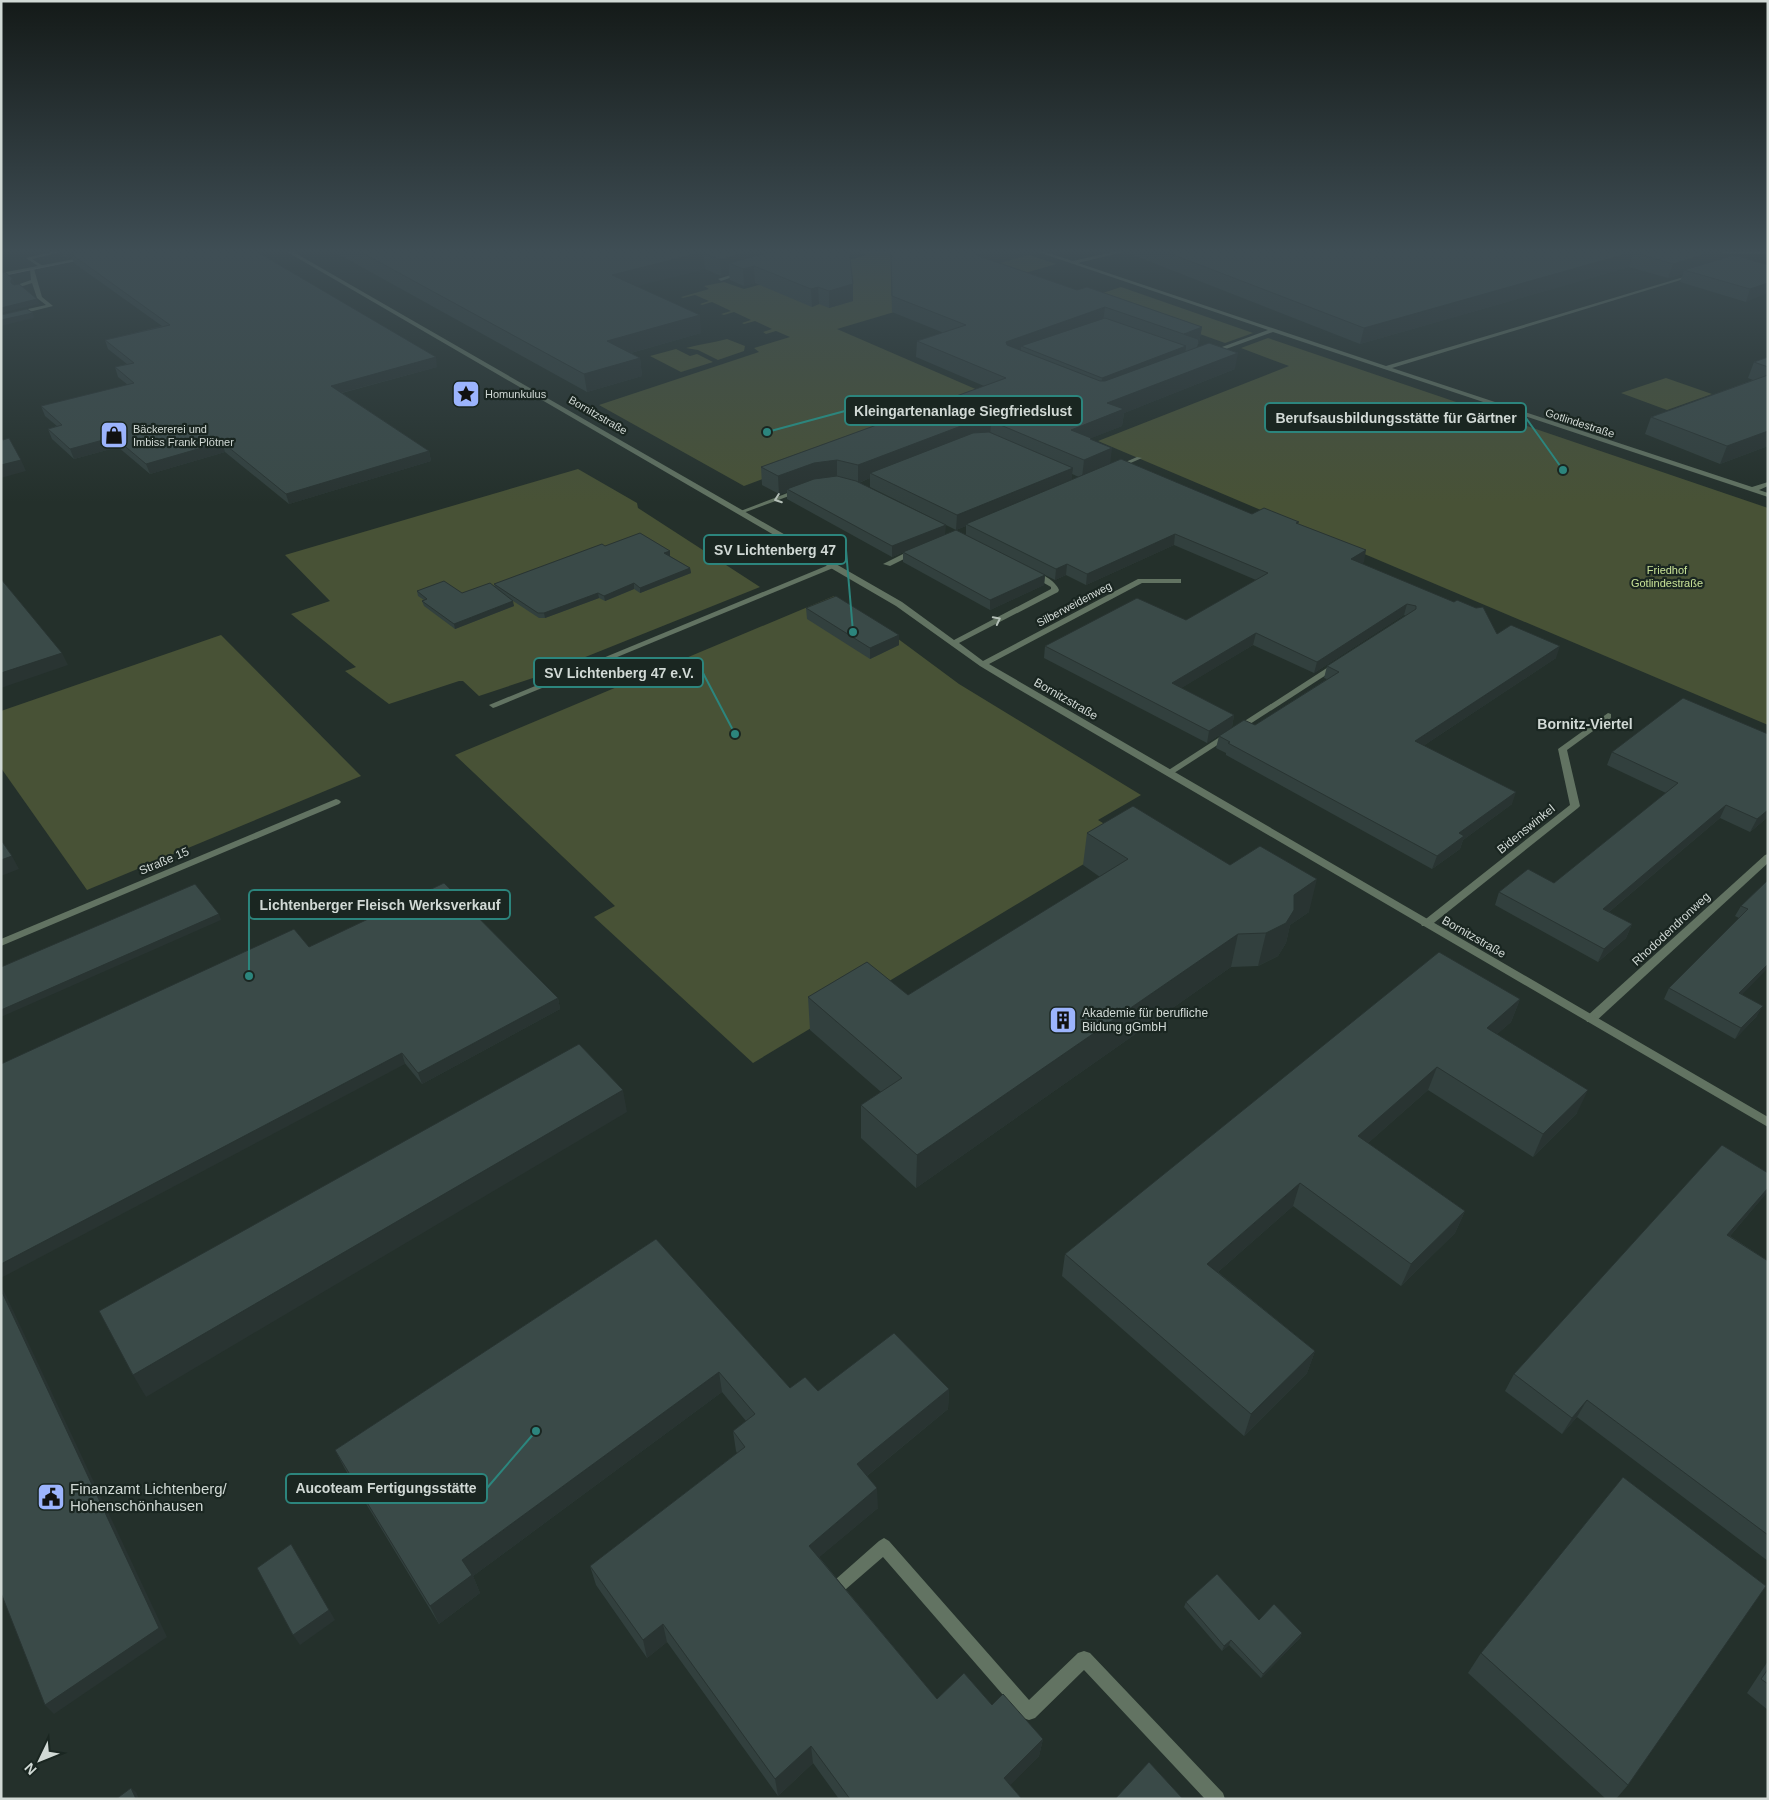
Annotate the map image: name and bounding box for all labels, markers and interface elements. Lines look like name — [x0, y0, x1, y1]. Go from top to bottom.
place icon: Homunkulus — [451, 379, 481, 409]
place label: Homunkulus — [485, 388, 547, 400]
street label: Bornitzstraße — [567, 393, 629, 437]
callout: Kleingartenanlage Siegfriedslust — [845, 396, 1082, 425]
text: Kleingartenanlage Siegfriedslust — [854, 403, 1072, 419]
callout: Berufsausbildungsstätte für Gärtner — [1265, 403, 1526, 432]
street label: Gotlindestraße — [1544, 406, 1616, 440]
text: Berufsausbildungsstätte für Gärtner — [1275, 410, 1517, 426]
shop icon: Bäckererei und Imbiss Frank Plötner — [99, 420, 129, 450]
place label: Bäckererei und Imbiss Frank Plötner — [133, 423, 234, 448]
one-way arrow — [774, 493, 783, 503]
callout: SV Lichtenberg 47 — [704, 535, 846, 564]
text: SV Lichtenberg 47 — [714, 542, 836, 558]
park label: Friedhof Gotlindestraße — [1631, 564, 1703, 589]
street label: Silberweidenweg — [1034, 579, 1114, 629]
one-way arrow — [992, 616, 1001, 626]
callout: SV Lichtenberg 47 e.V. — [534, 658, 703, 687]
text: SV Lichtenberg 47 e.V. — [544, 665, 694, 681]
street label: Bornitzstraße — [1032, 675, 1101, 723]
district label: Bornitz-Viertel — [1537, 716, 1633, 732]
street label: Bidenswinkel — [1494, 802, 1558, 856]
street label: Straße 15 — [137, 844, 191, 878]
street label: Rhododendronweg — [1629, 889, 1713, 969]
callout: Lichtenberger Fleisch Werksverkauf — [249, 890, 510, 919]
text: Lichtenberger Fleisch Werksverkauf — [260, 897, 501, 913]
street label: Bornitzstraße — [1440, 913, 1509, 961]
building icon: Akademie für berufliche Bildung gGmbH — [1048, 1005, 1078, 1035]
place label: Akademie für berufliche Bildung gGmbH — [1082, 1006, 1208, 1034]
callout: Aucoteam Fertigungsstätte — [286, 1474, 487, 1503]
place label: Finanzamt Lichtenberg/ Hohenschönhausen — [70, 1480, 228, 1514]
text: Aucoteam Fertigungsstätte — [295, 1480, 477, 1496]
public building icon: Finanzamt Lichtenberg/ Hohenschönhausen — [36, 1482, 66, 1512]
north arrow — [15, 1735, 65, 1785]
text: N — [21, 1760, 40, 1778]

